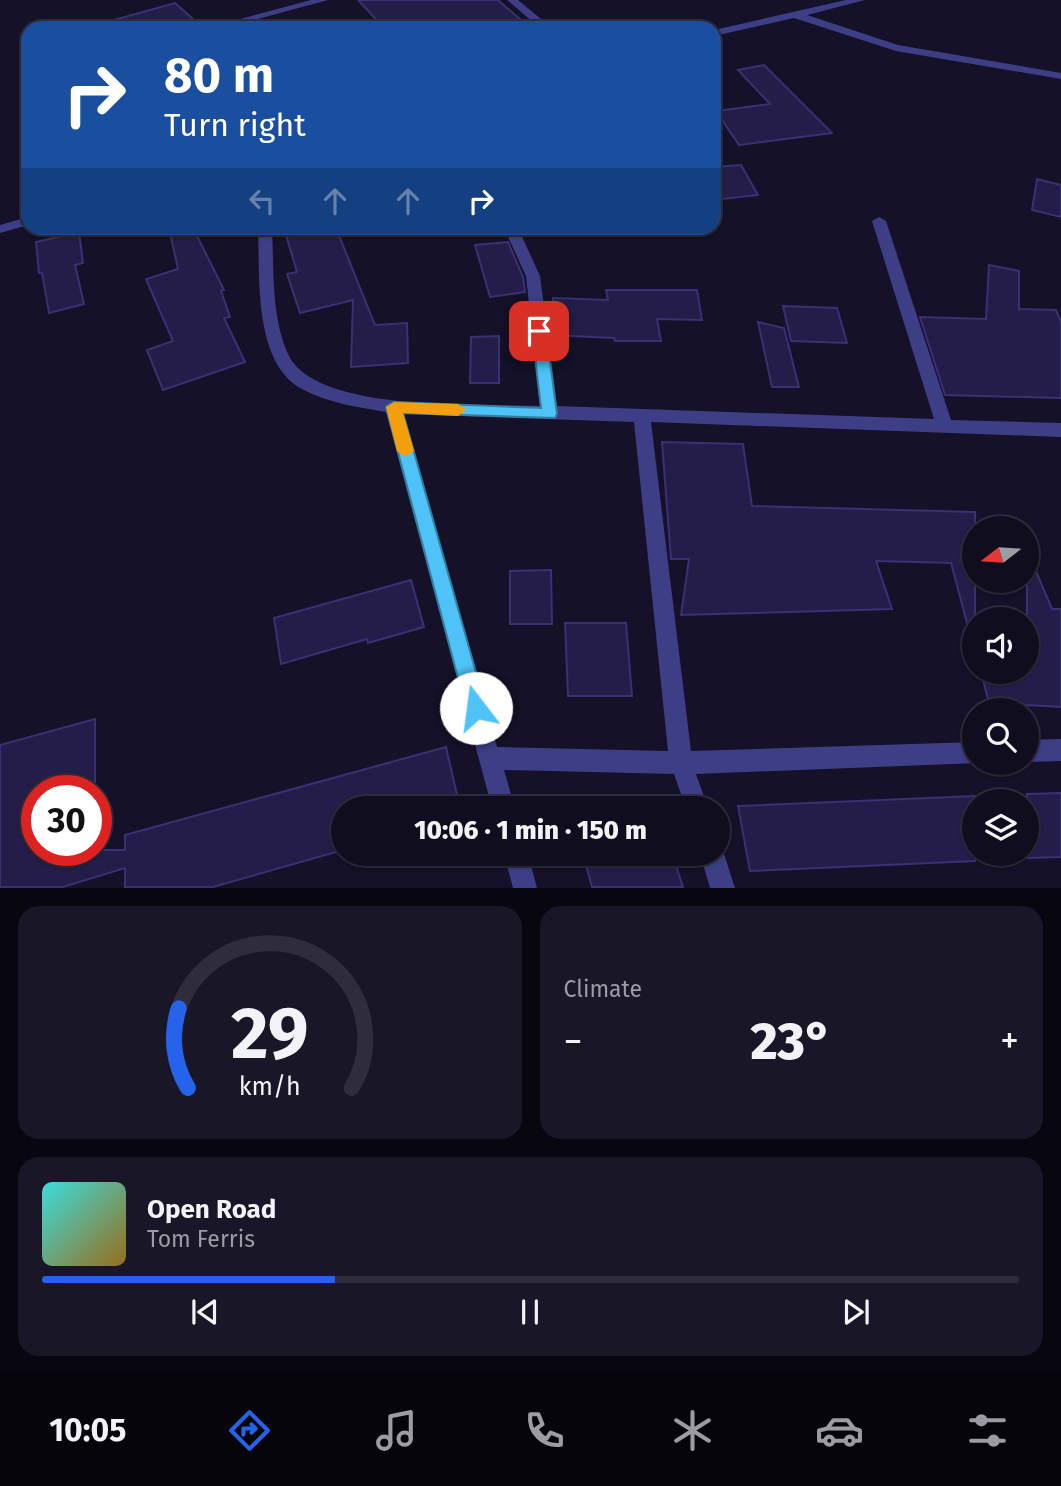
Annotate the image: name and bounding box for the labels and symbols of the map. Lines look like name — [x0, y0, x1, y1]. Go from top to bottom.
pin — [509, 301, 569, 361]
north arrow — [962, 516, 1040, 593]
position arrow — [439, 671, 513, 745]
speed limit sign: 30 — [21, 775, 112, 866]

